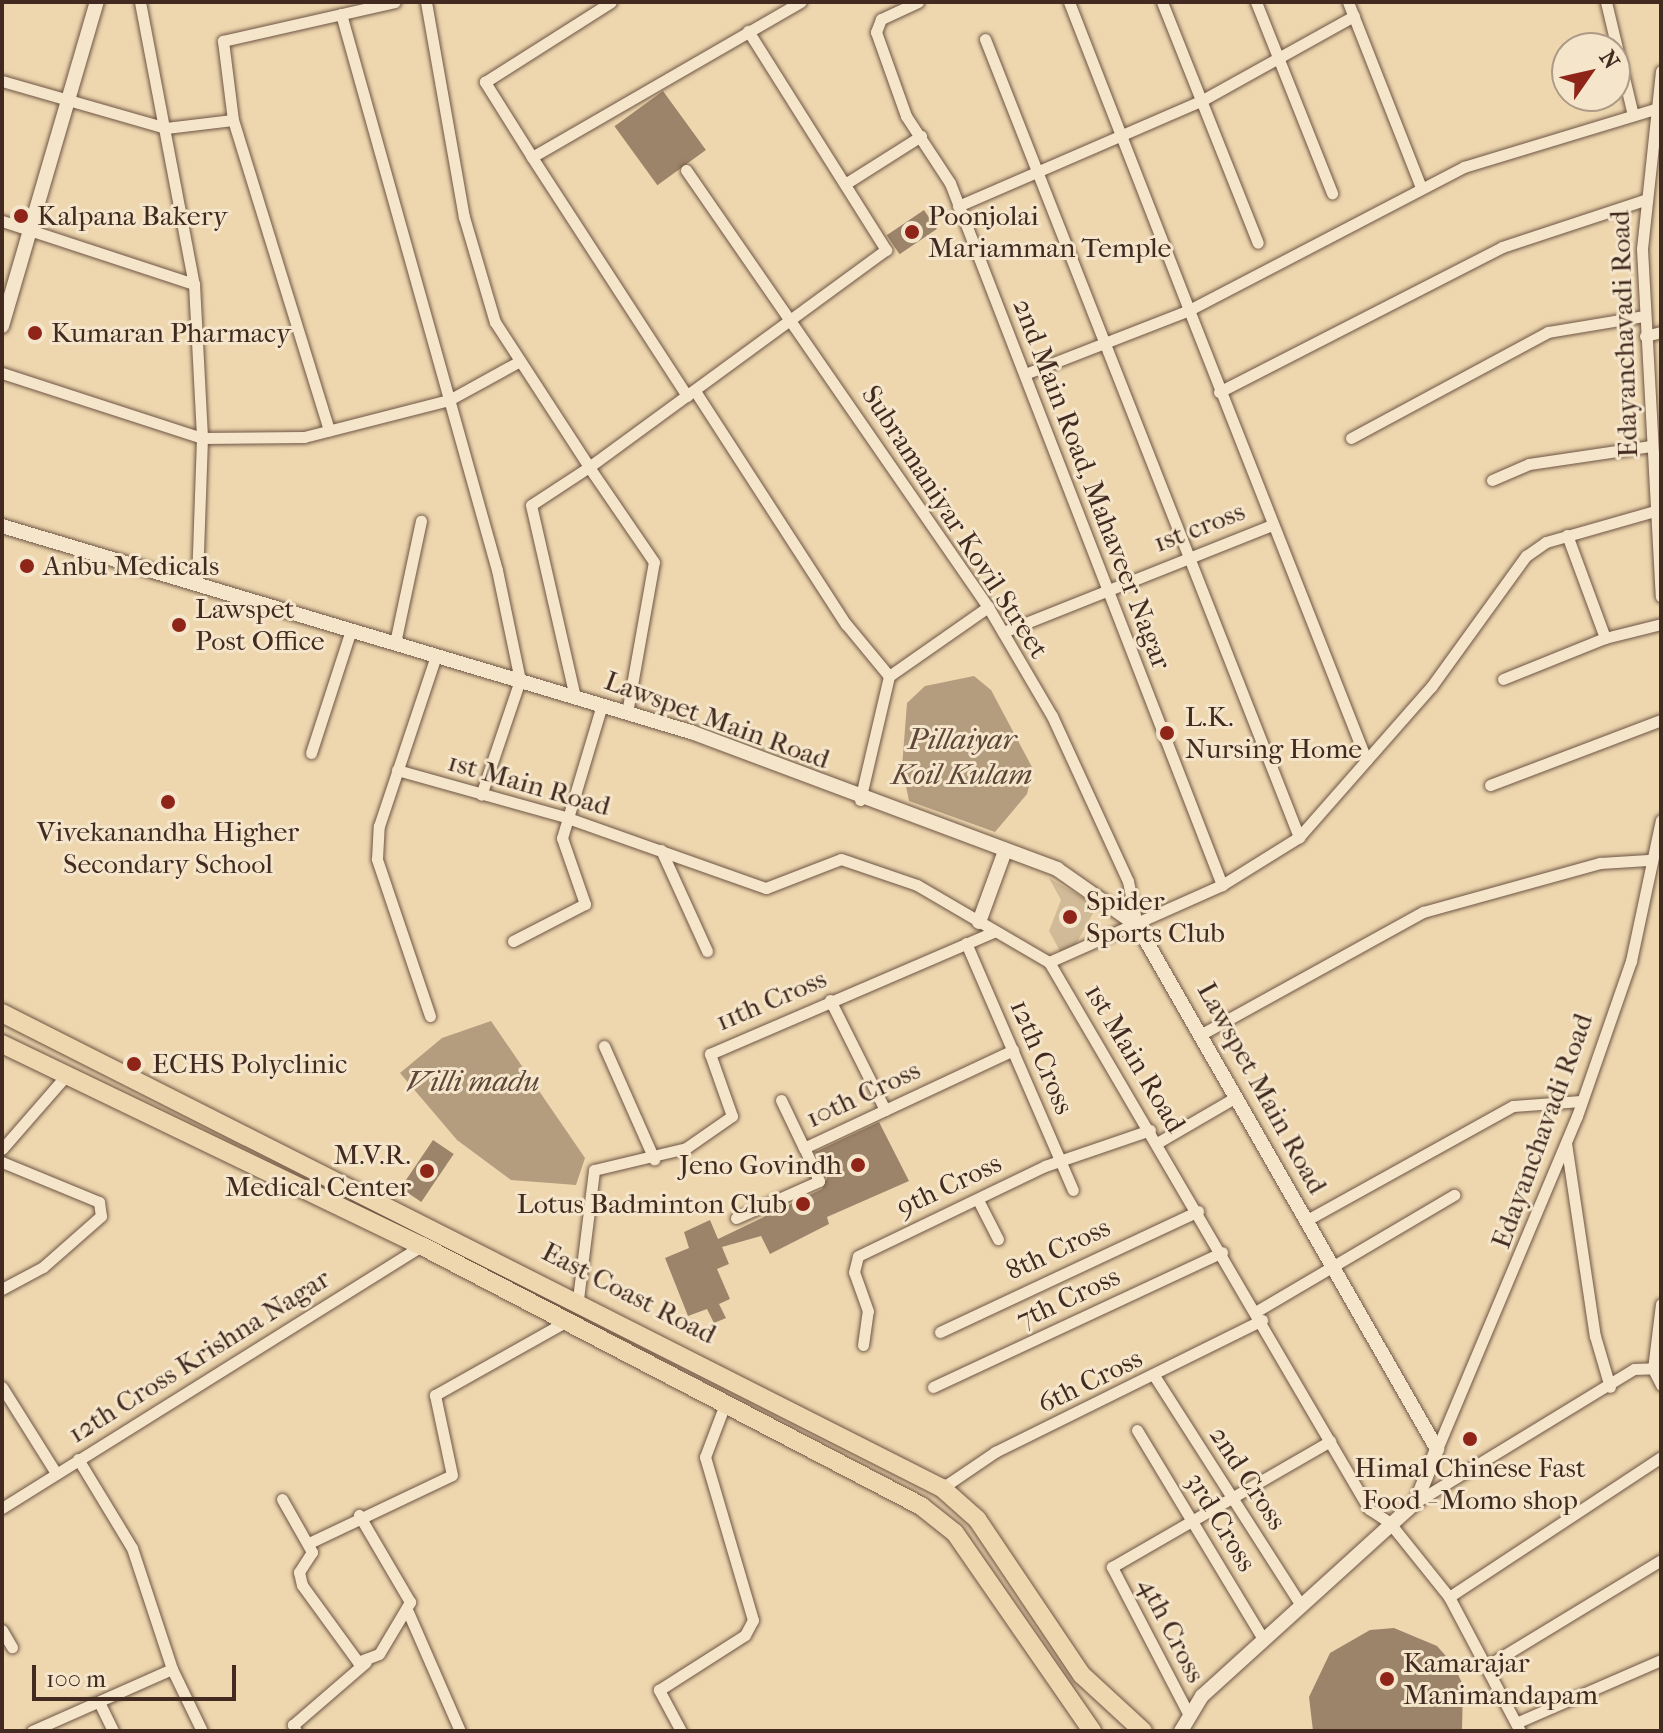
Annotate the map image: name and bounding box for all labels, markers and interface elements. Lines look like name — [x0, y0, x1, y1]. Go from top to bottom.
north arrow — [1551, 32, 1631, 112]
text: N — [1594, 45, 1625, 74]
place label: Kalpana Bakery — [37, 199, 228, 233]
place label: Poonjolai Mariamman Temple — [928, 199, 1171, 265]
marker: Kalpana Bakery — [12, 207, 30, 225]
street label: Edayanchavadi Road — [1603, 210, 1645, 458]
marker: Poonjolai Mariamman Temple — [903, 223, 921, 241]
street label: 2nd Main Road, Mahaveer Nagar — [1006, 294, 1178, 674]
place label: Kumaran Pharmacy — [51, 316, 291, 350]
marker: Kumaran Pharmacy — [26, 324, 44, 342]
street label: Subramaniyar Kovil Street — [854, 379, 1056, 665]
street label: 1st cross — [1149, 494, 1249, 560]
place label: Anbu Medicals — [43, 549, 219, 583]
marker: Anbu Medicals — [18, 557, 36, 575]
place label: Lawspet Post Office — [195, 592, 325, 658]
marker: Lawspet Post Office — [170, 616, 188, 634]
street label: Lawspet Main Road — [600, 664, 834, 776]
place label: L.K. Nursing Home — [1185, 700, 1362, 766]
water label: Pillaiyar Koil Kulam — [892, 722, 1032, 792]
marker: L.K. Nursing Home — [1156, 722, 1178, 744]
street label: 1st Main Road — [444, 745, 614, 823]
marker: Vivekanandha Higher Secondary School — [159, 793, 177, 811]
place label: Vivekanandha Higher Secondary School — [37, 815, 299, 881]
place label: Spider Sports Club — [1086, 884, 1225, 950]
marker: Spider Sports Club — [1061, 908, 1079, 926]
street label: 11th Cross — [711, 962, 831, 1038]
street label: Lawspet Main Road — [1190, 976, 1334, 1200]
street label: 1st Main Road — [1077, 977, 1193, 1139]
street label: 12th Cross — [1003, 995, 1081, 1119]
street label: Edayanchavadi Road — [1484, 1009, 1600, 1253]
place label: ECHS Polyclinic — [152, 1047, 347, 1081]
marker: ECHS Polyclinic — [123, 1053, 145, 1075]
street label: 10th Cross — [800, 1053, 926, 1135]
water label: Villi madu — [406, 1064, 540, 1100]
place label: M.V.R. Medical Center — [225, 1138, 411, 1204]
street label: 9th Cross — [891, 1146, 1007, 1224]
place label: Jeno Govindh — [679, 1148, 842, 1182]
marker: Jeno Govindh — [849, 1156, 867, 1174]
marker: M.V.R. Medical Center — [418, 1162, 436, 1180]
place label: Lotus Badminton Club — [517, 1187, 787, 1221]
marker: Lotus Badminton Club — [794, 1195, 812, 1213]
street label: 8th Cross — [1001, 1210, 1115, 1288]
street label: East Coast Road — [536, 1235, 722, 1351]
street label: 7th Cross — [1011, 1259, 1125, 1337]
street label: 12th Cross Krishna Nagar — [62, 1262, 336, 1450]
street label: 6th Cross — [1032, 1341, 1148, 1421]
street label: 2nd Cross — [1202, 1420, 1294, 1536]
marker: Himal Chinese Fast Food - Momo shop — [1461, 1430, 1479, 1448]
place label: Himal Chinese Fast Food - Momo shop — [1354, 1451, 1586, 1517]
street label: 3rd Cross — [1178, 1466, 1264, 1578]
street label: 4th Cross — [1131, 1572, 1213, 1688]
place label: Kamarajar Manimandapam — [1403, 1646, 1598, 1712]
scale bar — [36, 1649, 240, 1699]
text: 100 m — [46, 1665, 106, 1693]
marker: Kamarajar Manimandapam — [1378, 1670, 1396, 1688]

